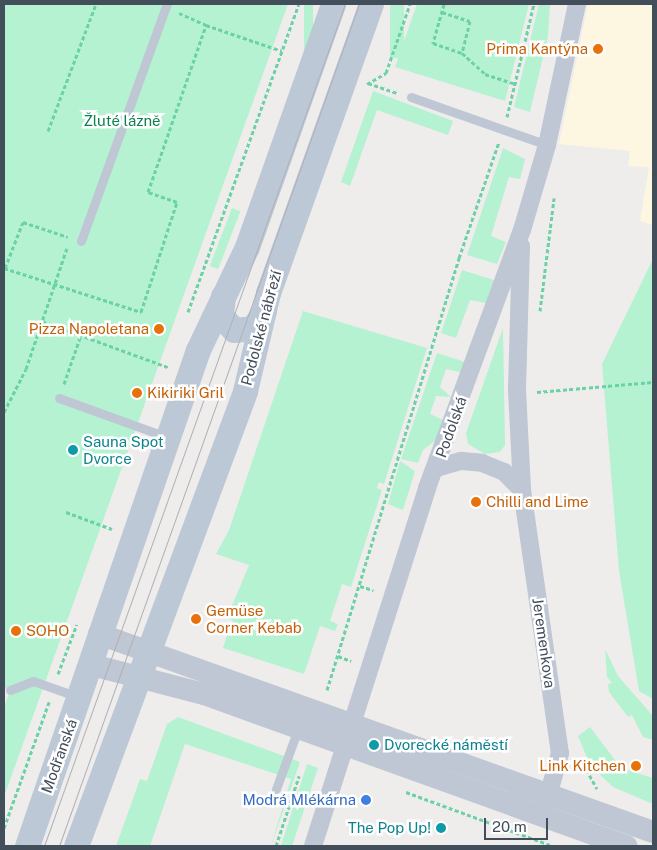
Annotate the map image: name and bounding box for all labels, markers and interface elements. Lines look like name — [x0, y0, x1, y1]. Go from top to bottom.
place label: Prima Kantýna — [486, 40, 588, 58]
marker: Prima Kantýna — [592, 43, 604, 55]
park label: Žluté lázně — [83, 112, 161, 130]
street label: Podolské nábřeží — [237, 269, 285, 387]
place label: Pizza Napoletana — [29, 320, 149, 338]
marker: Pizza Napoletana — [153, 323, 165, 335]
place label: Kikiriki Gril — [147, 384, 224, 402]
marker: Kikiriki Gril — [131, 387, 143, 399]
street label: Podolská — [432, 394, 470, 460]
place label: Sauna Spot Dvorce — [83, 432, 164, 467]
marker: Sauna Spot Dvorce — [67, 444, 79, 456]
place label: Chilli and Lime — [486, 493, 588, 511]
marker: Chilli and Lime — [470, 496, 482, 508]
street label: Jeremenkova — [529, 597, 559, 689]
place label: Gemüse Corner Kebab — [206, 601, 302, 636]
marker: Gemüse Corner Kebab — [190, 613, 202, 625]
place label: SOHO — [26, 622, 69, 640]
marker: SOHO — [10, 625, 22, 637]
street label: Modřanská — [37, 717, 81, 795]
place label: Dvorecké náměstí — [384, 736, 508, 754]
marker: Dvorecké náměstí — [368, 739, 380, 751]
place label: Link Kitchen — [539, 757, 626, 775]
marker: Link Kitchen — [630, 760, 642, 772]
place label: Modrá Mlékárna — [243, 791, 356, 809]
marker: Modrá Mlékárna — [360, 794, 372, 806]
scale bar — [487, 808, 551, 840]
text: 20 m — [492, 818, 527, 835]
place label: The Pop Up! — [348, 819, 431, 837]
marker: The Pop Up! — [435, 822, 447, 834]

